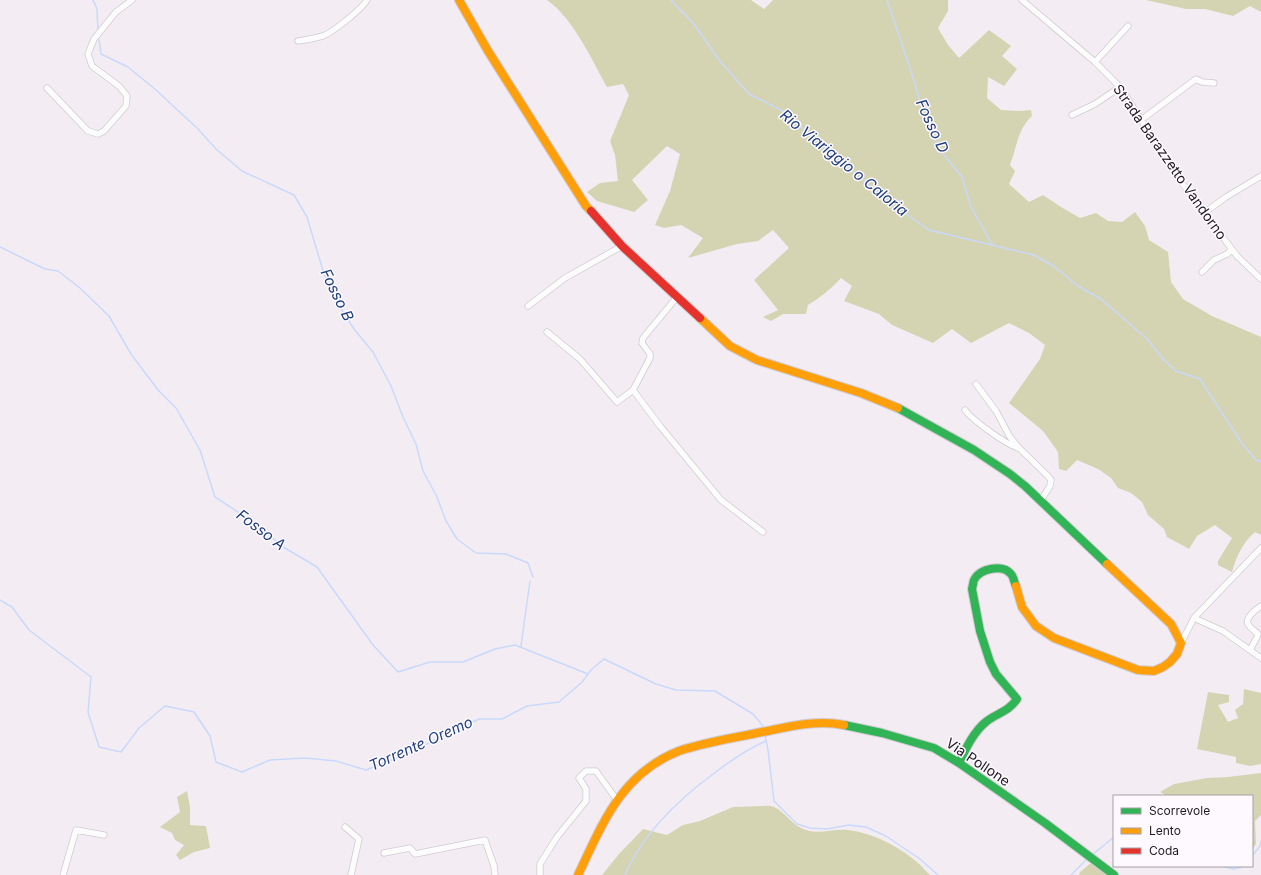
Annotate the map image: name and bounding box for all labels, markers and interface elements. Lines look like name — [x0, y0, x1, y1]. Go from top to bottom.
street label: Strada Barazzetto Vandorno — [1110, 81, 1231, 243]
water label: Fosso D — [912, 96, 953, 156]
water label: Rio Viariggio o Caloria — [776, 105, 912, 220]
water label: Fosso B — [317, 265, 358, 324]
water label: Fosso A — [233, 505, 290, 554]
water label: Torrente Oremo — [366, 712, 476, 775]
street label: Via Pollone — [943, 734, 1014, 789]
legend — [1113, 795, 1253, 867]
text: Scorrevole — [1149, 803, 1210, 818]
text: Lento — [1149, 823, 1181, 838]
text: Coda — [1149, 843, 1179, 858]

